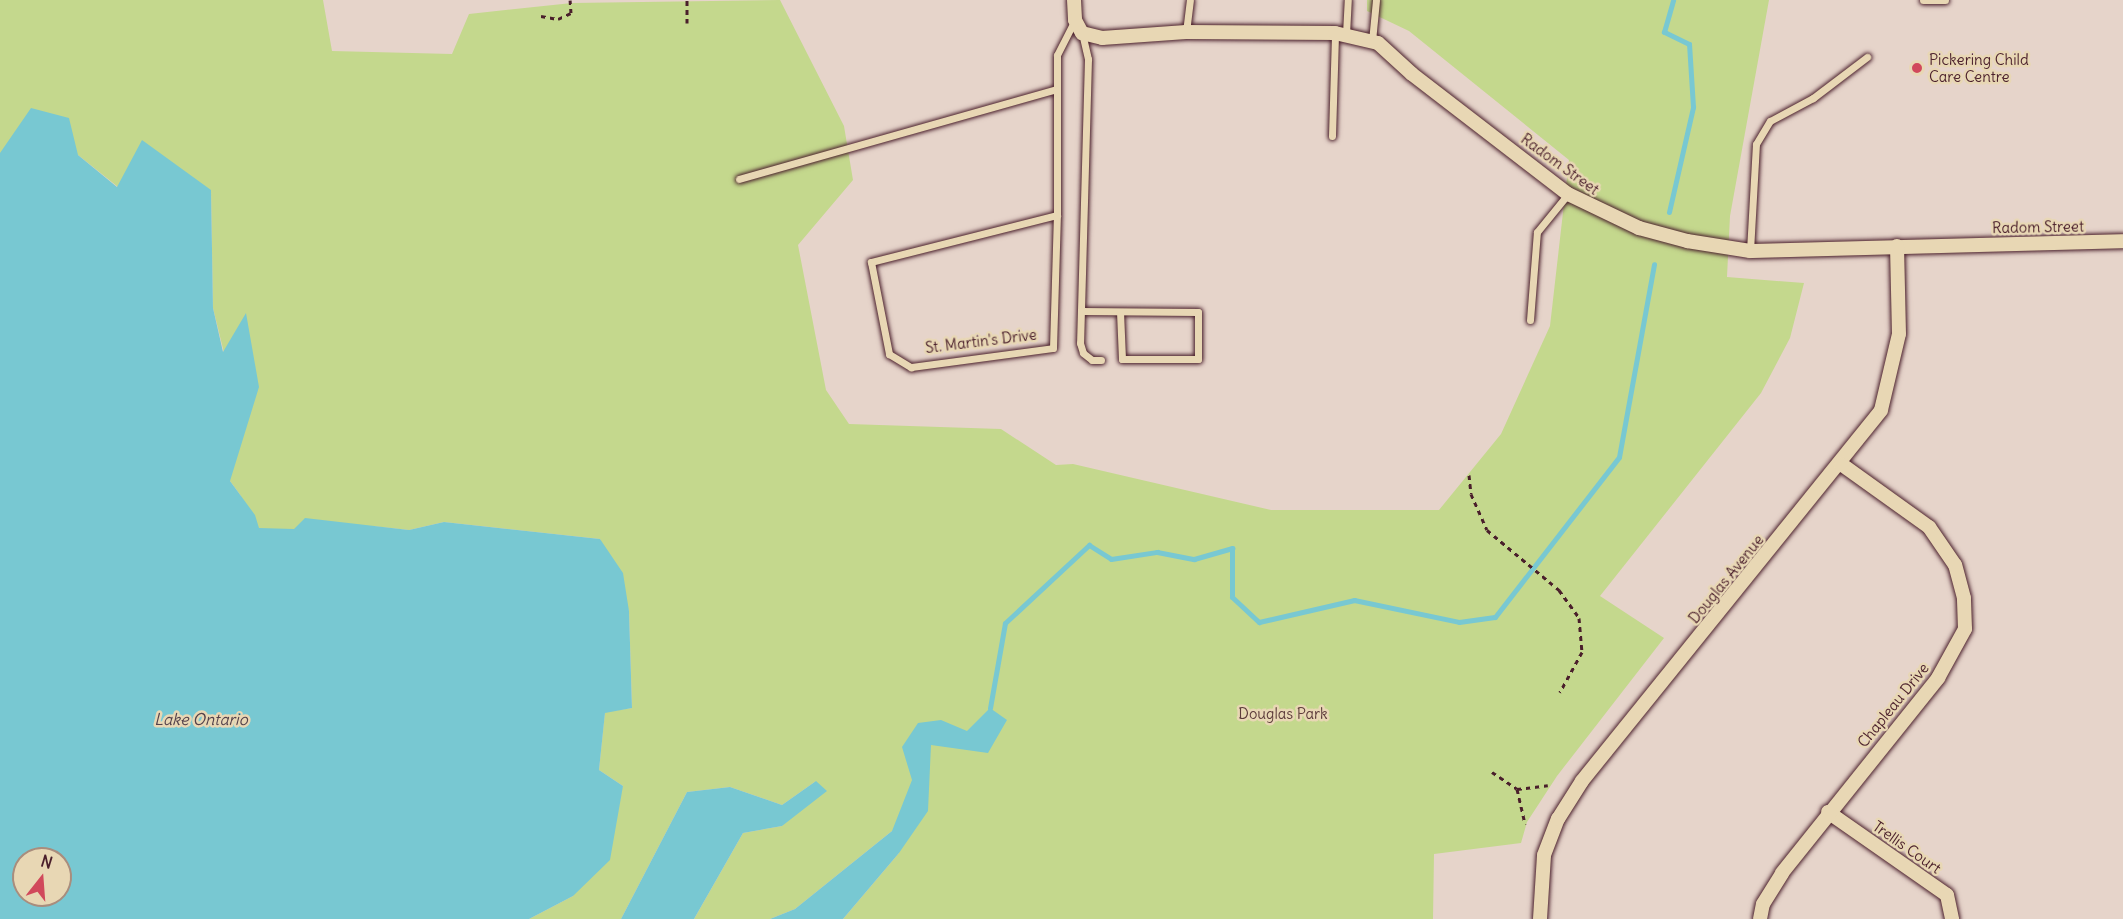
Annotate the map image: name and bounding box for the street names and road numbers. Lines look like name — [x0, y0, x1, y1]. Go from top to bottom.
street label: Radom Street — [1518, 130, 1602, 198]
street label: Radom Street — [1992, 217, 2084, 237]
street label: St. Martin's Drive — [924, 325, 1038, 357]
street label: Douglas Avenue — [1685, 531, 1767, 627]
street label: Chapleau Drive — [1853, 659, 1933, 751]
street label: Trellis Court — [1869, 817, 1945, 877]

